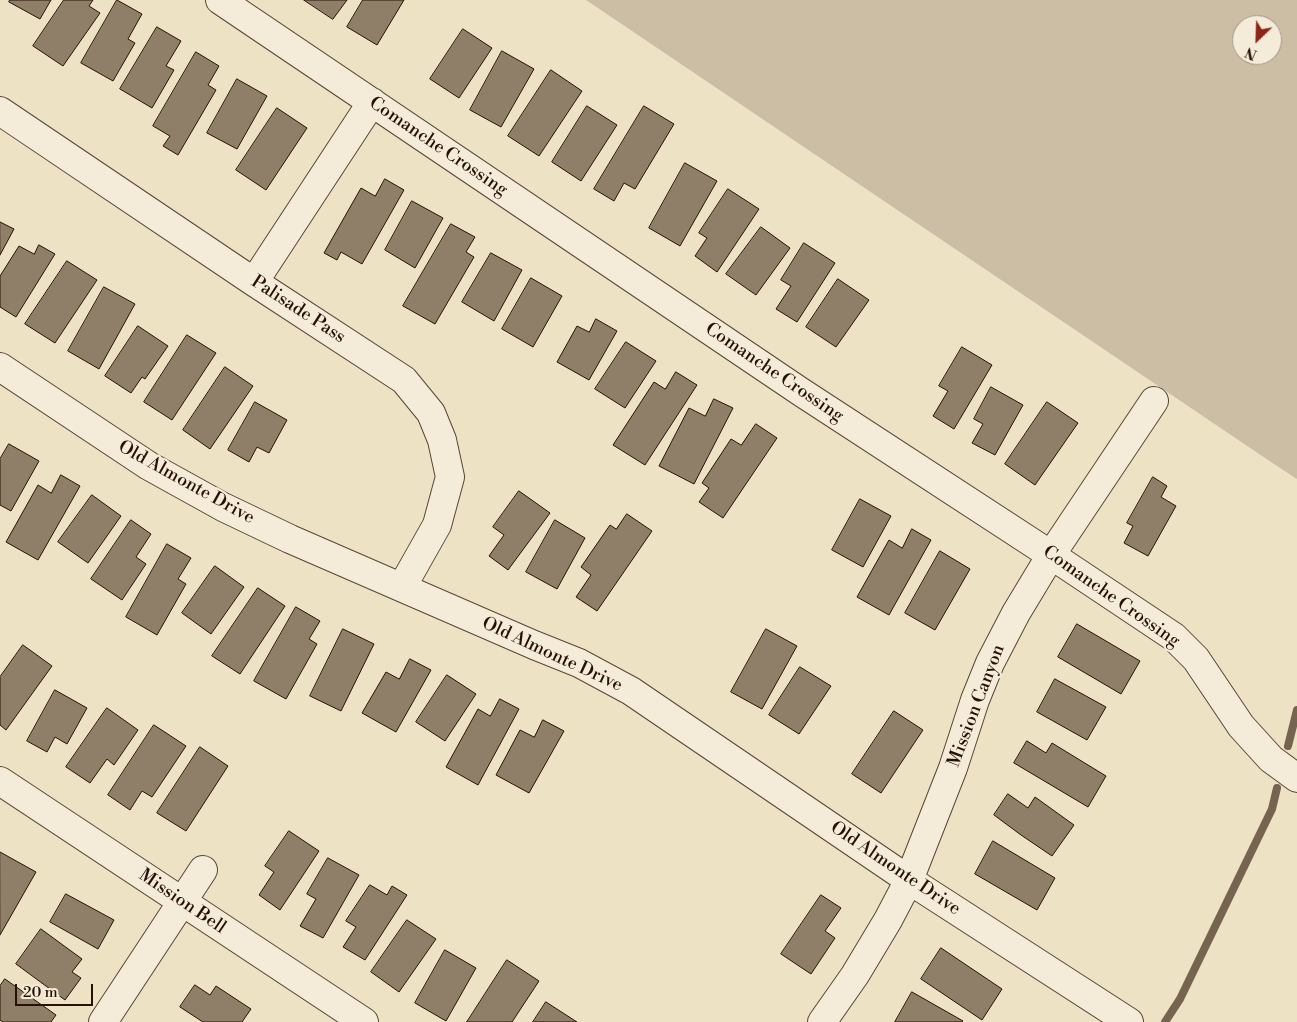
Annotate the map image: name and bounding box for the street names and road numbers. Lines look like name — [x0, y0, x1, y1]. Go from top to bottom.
street label: Comanche Crossing — [365, 93, 511, 201]
street label: Palisade Pass — [247, 272, 349, 348]
street label: Comanche Crossing — [701, 319, 847, 427]
street label: Old Almonte Drive — [114, 437, 258, 529]
street label: Comanche Crossing — [1038, 542, 1184, 652]
street label: Old Almonte Drive — [478, 613, 626, 697]
street label: Mission Canyon — [944, 642, 1010, 770]
street label: Old Almonte Drive — [826, 817, 964, 921]
street label: Mission Bell — [134, 865, 230, 939]

